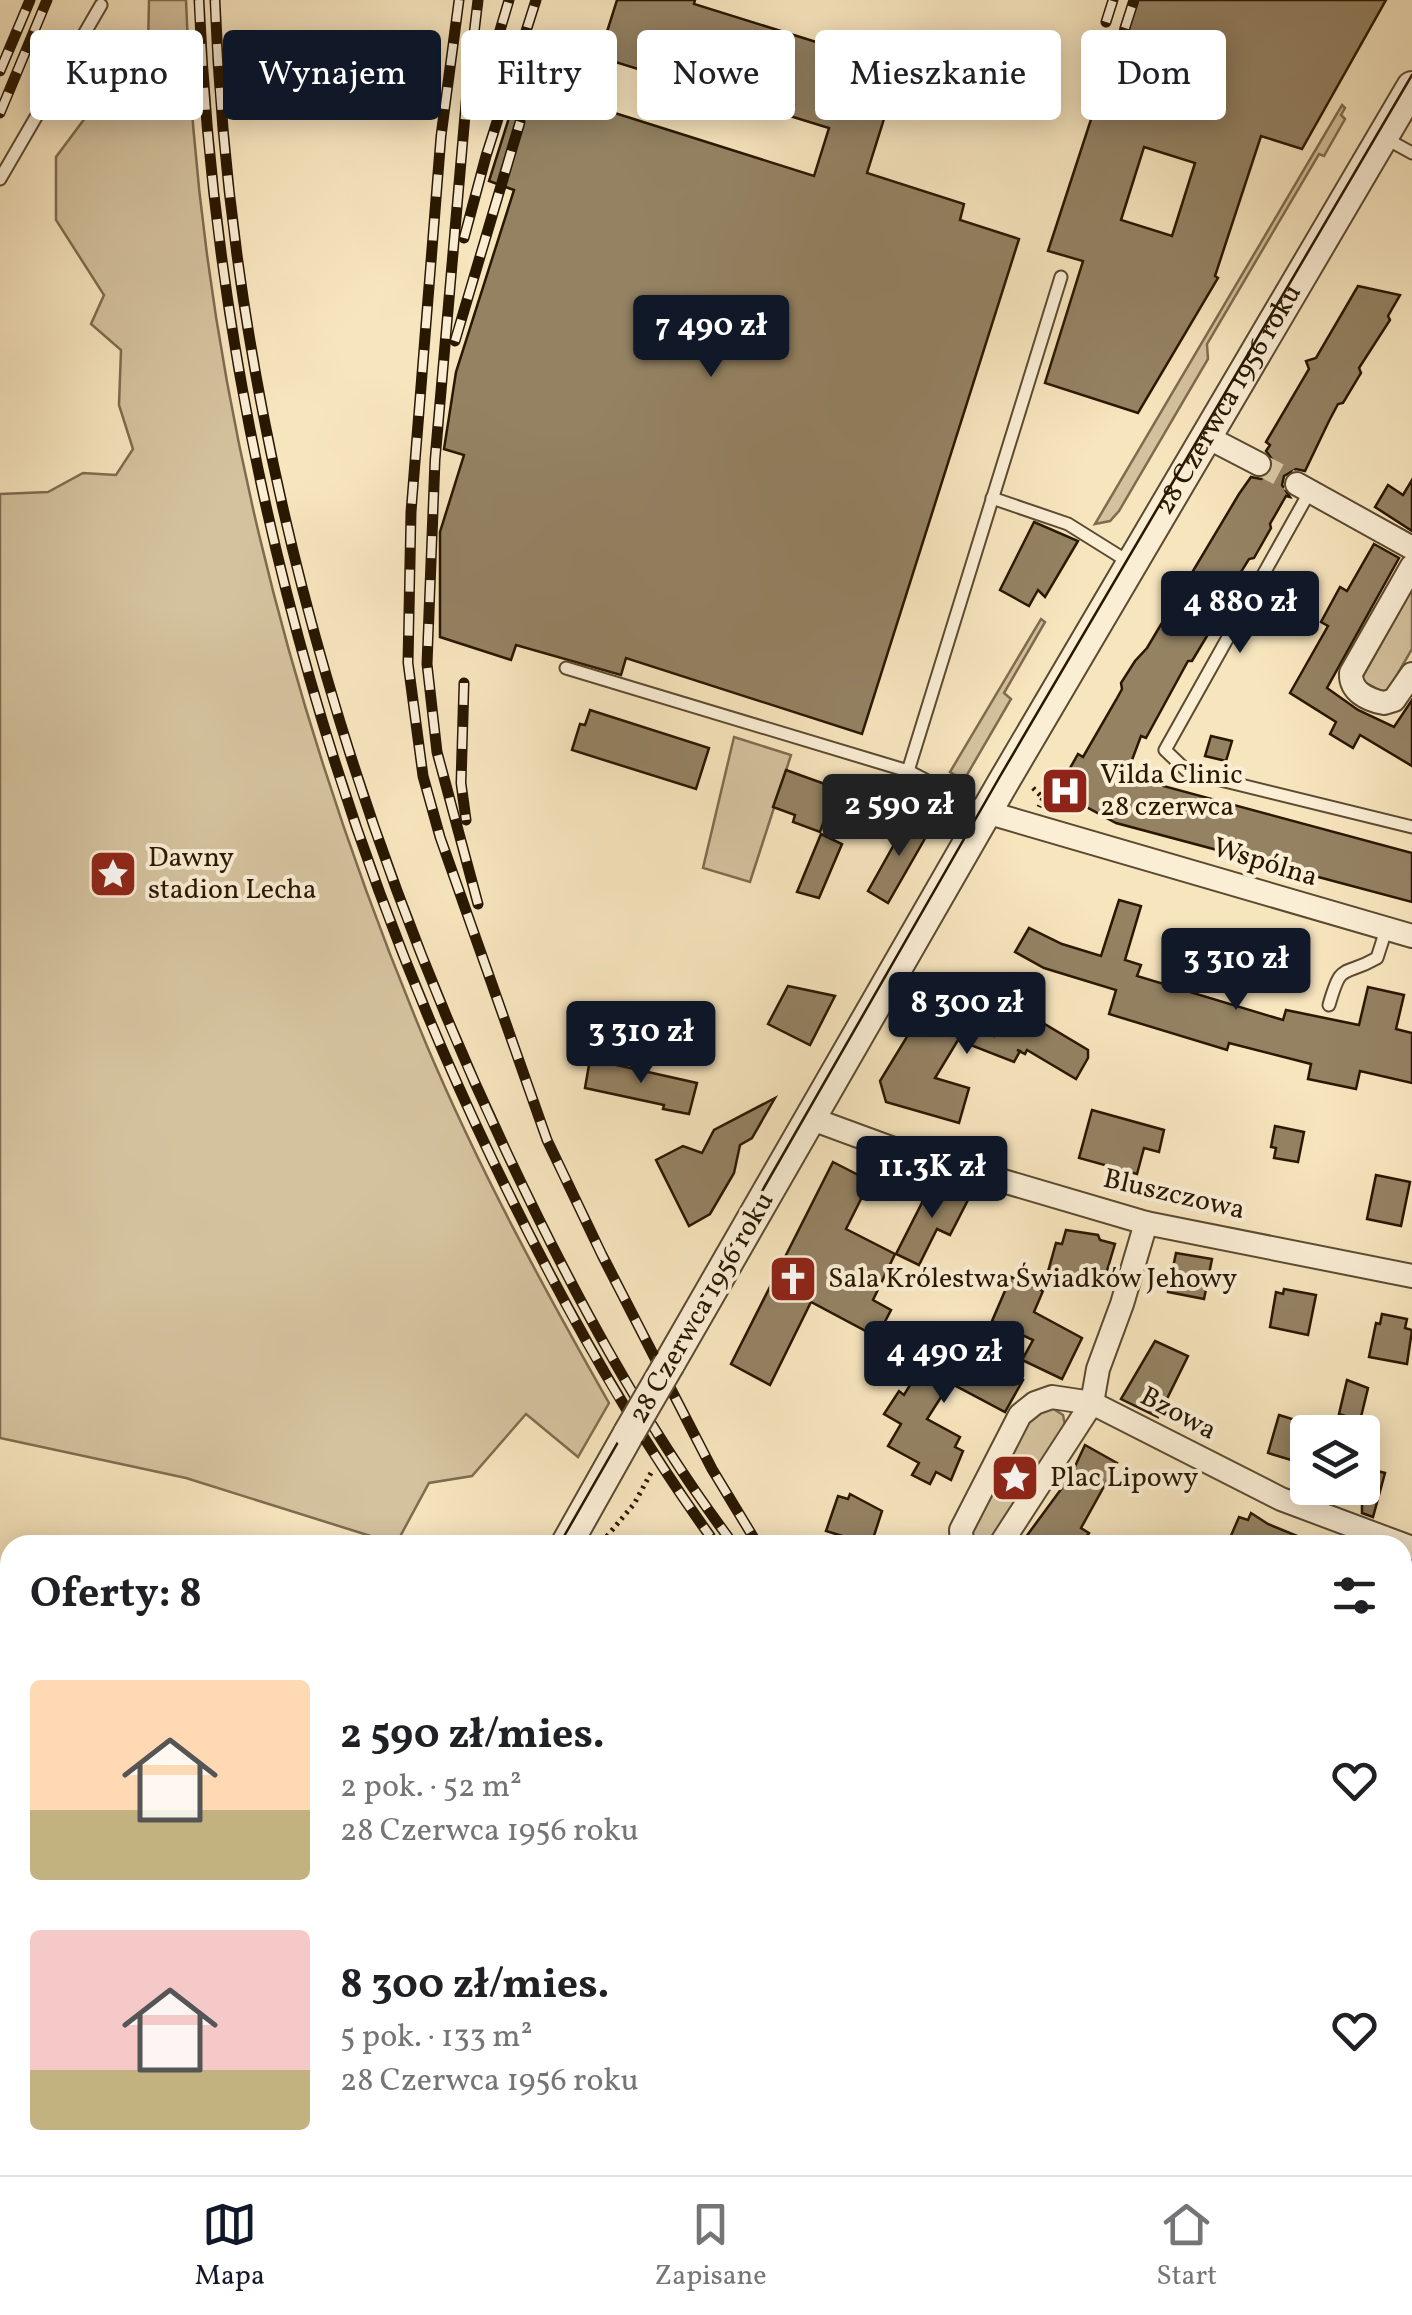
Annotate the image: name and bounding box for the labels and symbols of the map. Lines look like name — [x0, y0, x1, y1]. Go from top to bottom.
street label: 28 Czerwca 1956 roku — [1145, 277, 1311, 522]
pin: 7 490 zł — [608, 295, 814, 380]
pin: 4 880 zł — [1137, 571, 1343, 656]
place label: Vilda Clinic 28 czerwca — [1100, 756, 1243, 827]
hospital icon: Vilda Clinic 28 czerwca — [1039, 765, 1091, 817]
pin: 2 590 zł — [796, 774, 1002, 859]
street label: Wspólna — [1208, 829, 1322, 897]
place label: Dawny stadion Lecha — [148, 839, 317, 910]
place icon: Dawny stadion Lecha — [87, 848, 139, 900]
pin: 3 310 zł — [1133, 928, 1339, 1013]
pin: 8 300 zł — [864, 972, 1070, 1057]
pin: 3 310 zł — [538, 1001, 744, 1086]
pin: 11.3K zł — [829, 1136, 1035, 1221]
street label: Bluszczowa — [1099, 1160, 1249, 1230]
street label: 28 Czerwca 1956 roku — [620, 1185, 784, 1431]
church icon: Sala Królestwa Świadków Jehowy — [767, 1253, 819, 1305]
place label: Sala Królestwa Świadków Jehowy — [828, 1260, 1237, 1299]
pin: 4 490 zł — [841, 1321, 1047, 1406]
street label: Bzowa — [1133, 1378, 1223, 1450]
place icon: Plac Lipowy — [989, 1452, 1041, 1504]
place label: Plac Lipowy — [1050, 1459, 1198, 1498]

